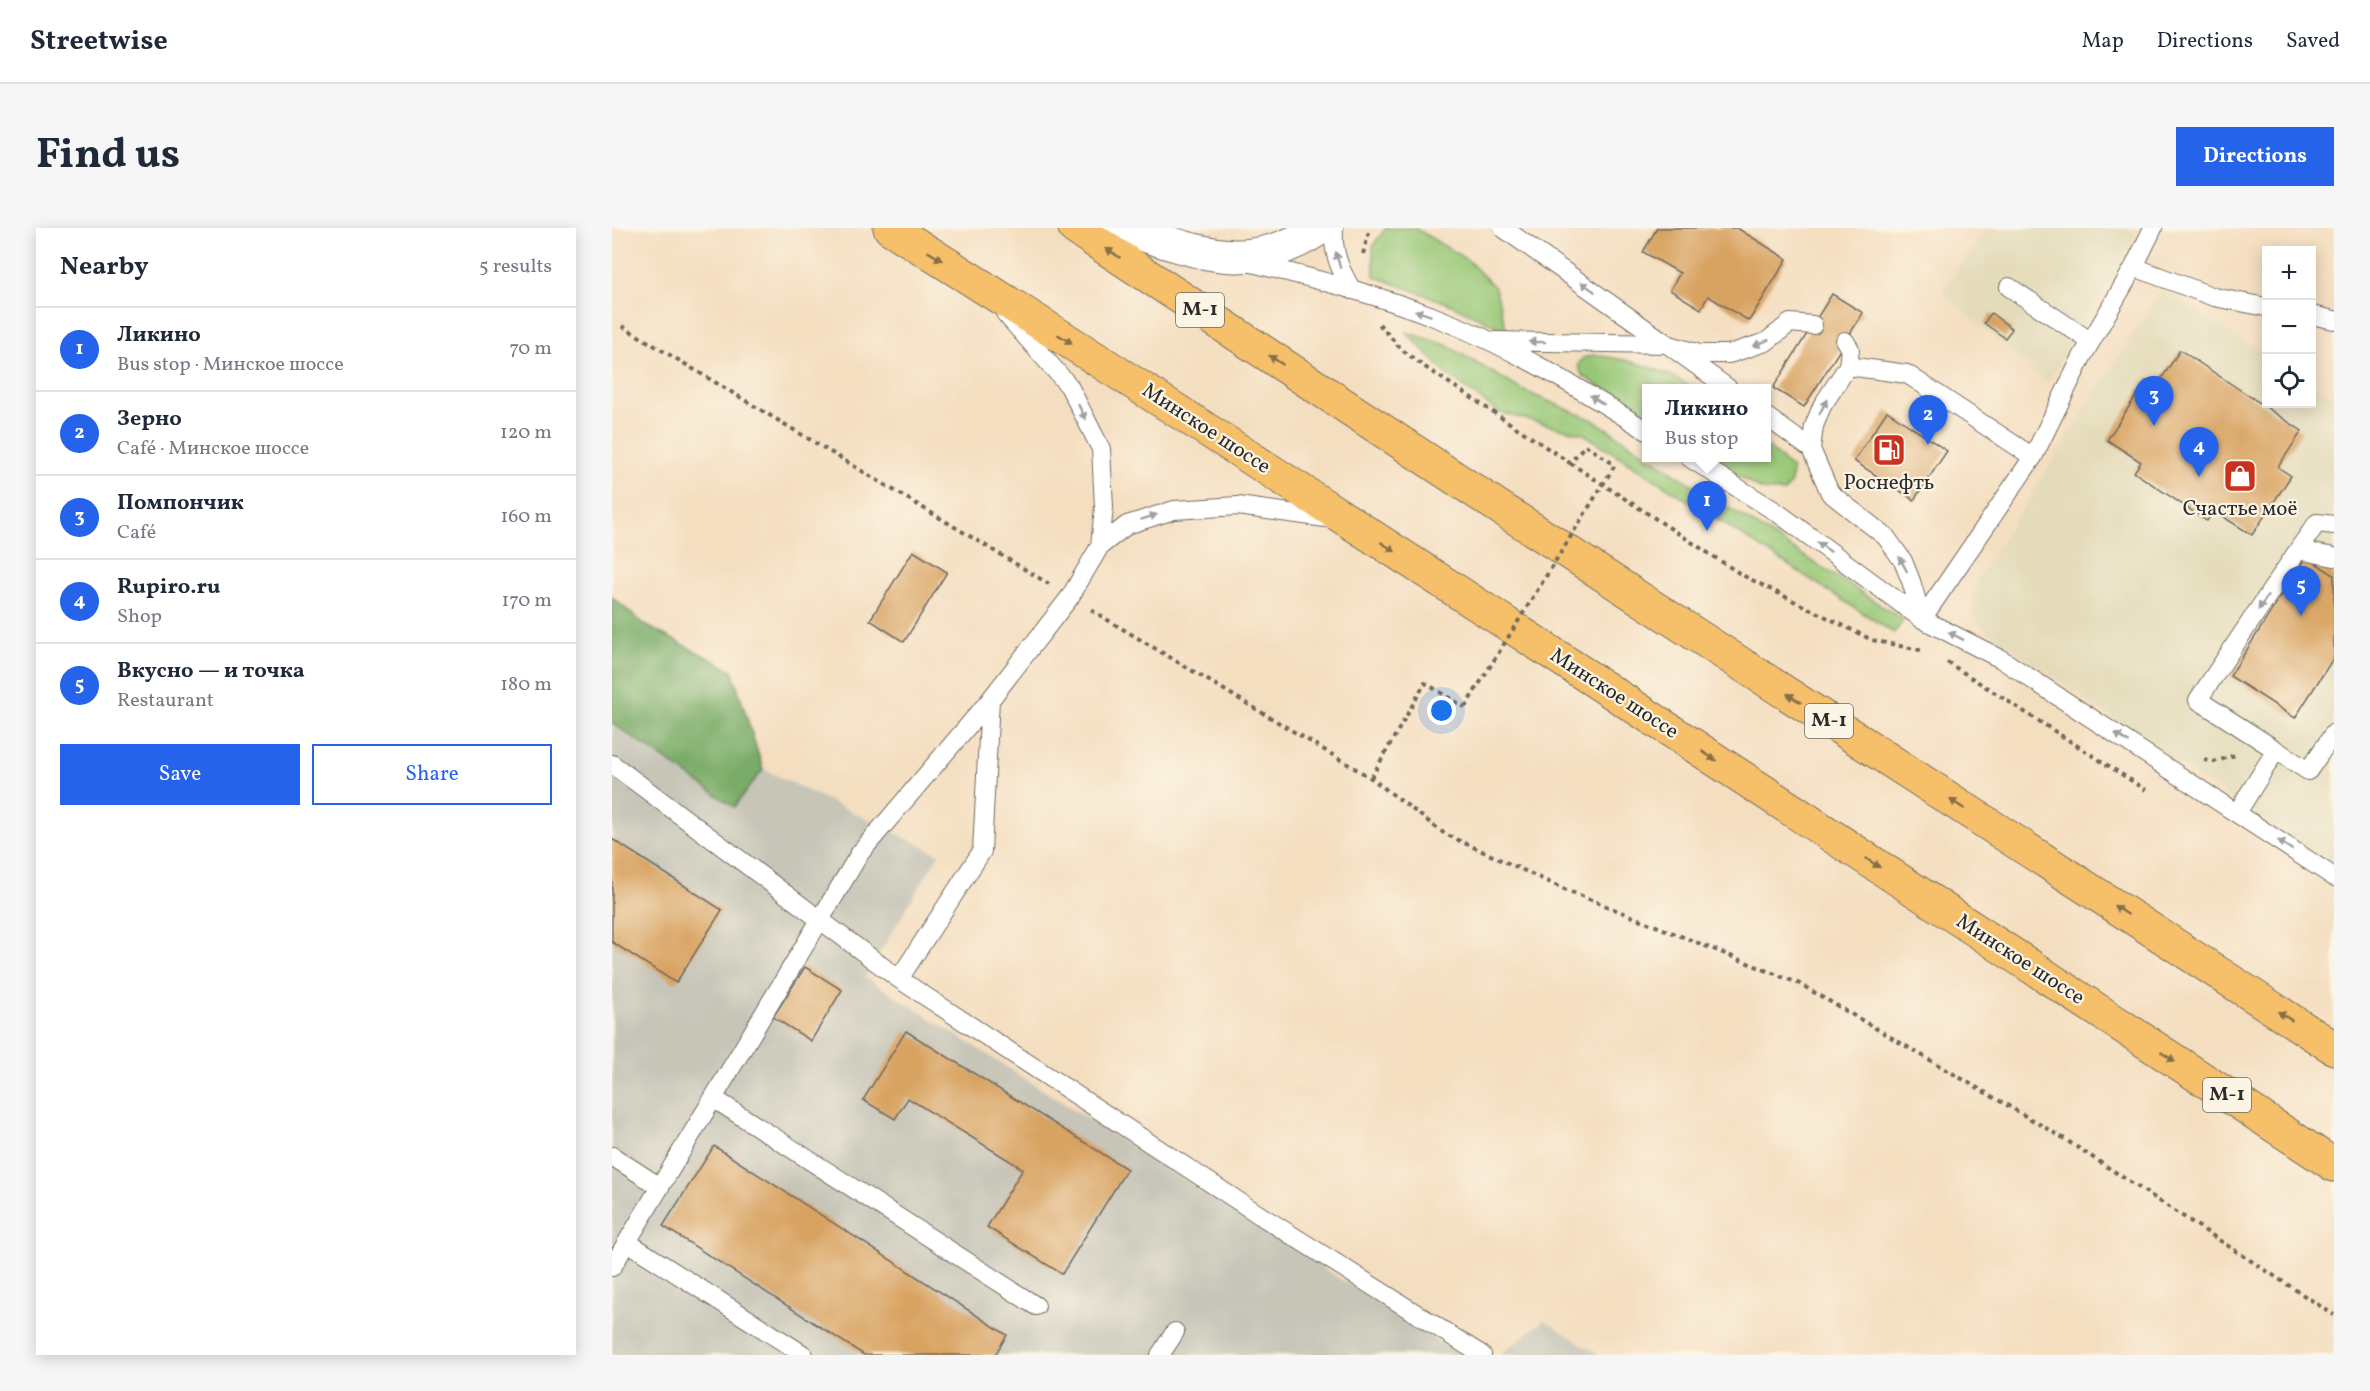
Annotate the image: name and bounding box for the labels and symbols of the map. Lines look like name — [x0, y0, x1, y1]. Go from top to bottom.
one-way arrow — [1105, 247, 1121, 259]
one-way arrow — [927, 251, 943, 262]
one-way arrow — [1333, 251, 1342, 269]
one-way arrow — [1580, 281, 1596, 293]
road number: М-1 — [1176, 293, 1224, 327]
one-way arrow — [1414, 308, 1432, 317]
one-way arrow — [1057, 333, 1073, 344]
one-way arrow — [1527, 337, 1546, 346]
one-way arrow — [1751, 338, 1769, 348]
one-way arrow — [1268, 354, 1284, 366]
pin: 3 — [2134, 376, 2174, 426]
street label: Минское шоссе — [1136, 377, 1276, 482]
one-way arrow — [1589, 394, 1606, 405]
pin: 2 — [1908, 396, 1948, 445]
one-way arrow — [1817, 398, 1827, 416]
one-way arrow — [1077, 403, 1087, 420]
pin: 4 — [2180, 428, 2218, 477]
fuel station icon: Роснефть — [1871, 432, 1907, 468]
shop icon: Счастье моё — [2222, 458, 2258, 494]
place label: Роснефть — [1844, 469, 1934, 498]
pin: 1 — [1688, 482, 1726, 531]
place label: Счастье моё — [2183, 495, 2297, 524]
one-way arrow — [1140, 512, 1158, 522]
one-way arrow — [1380, 541, 1396, 552]
one-way arrow — [1816, 541, 1832, 553]
one-way arrow — [1899, 555, 1908, 572]
pin: 5 — [2282, 566, 2320, 616]
one-way arrow — [2257, 595, 2268, 611]
one-way arrow — [1947, 632, 1965, 642]
street label: Минское шоссе — [1544, 642, 1684, 747]
one-way arrow — [1786, 693, 1802, 704]
your location — [1427, 696, 1456, 725]
road number: М-1 — [1805, 704, 1853, 738]
one-way arrow — [2114, 733, 2130, 744]
one-way arrow — [1701, 751, 1718, 762]
one-way arrow — [1950, 798, 1966, 810]
one-way arrow — [2277, 840, 2293, 851]
one-way arrow — [1864, 857, 1880, 869]
one-way arrow — [2113, 905, 2129, 916]
street label: Минское шоссе — [1950, 908, 2090, 1013]
one-way arrow — [2277, 1010, 2293, 1021]
one-way arrow — [2160, 1051, 2177, 1062]
road number: М-1 — [2203, 1078, 2251, 1112]

